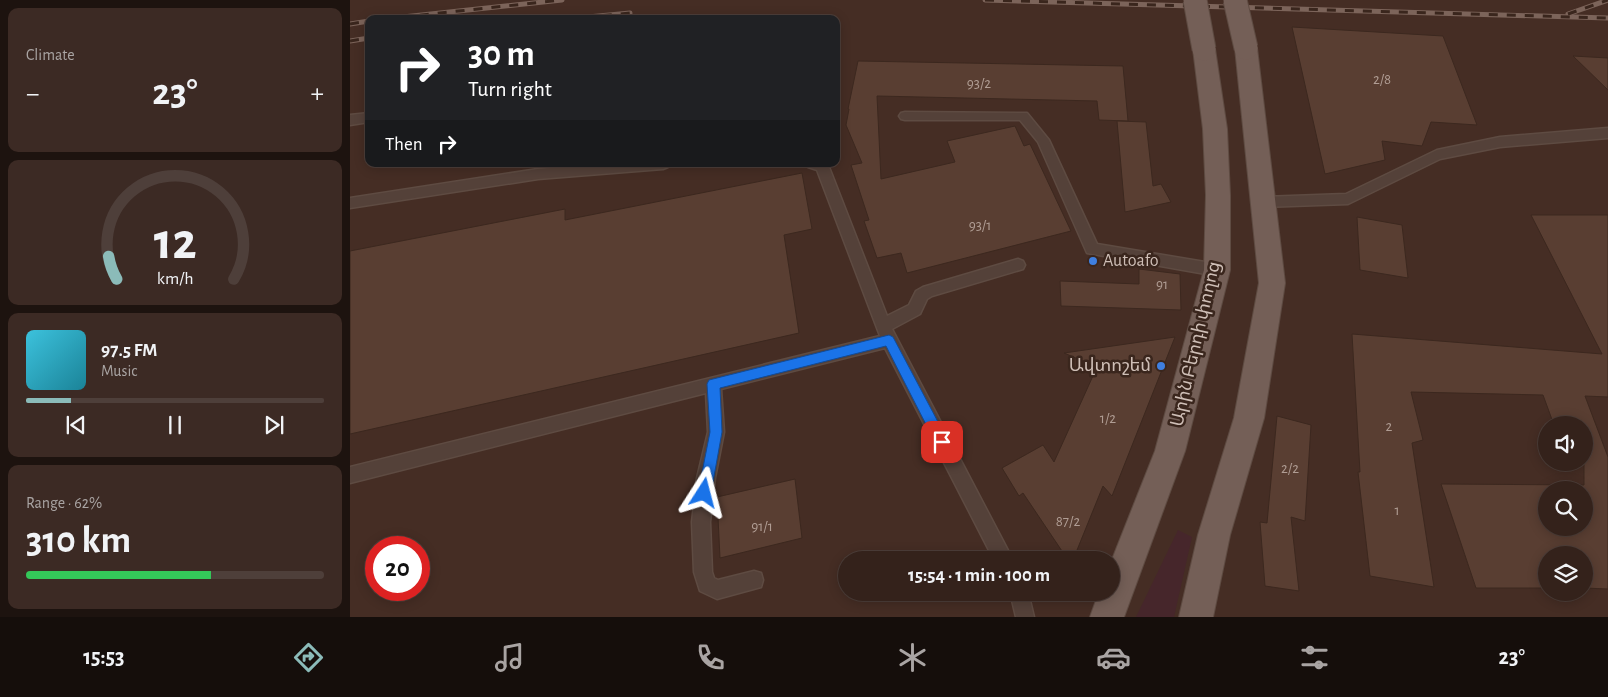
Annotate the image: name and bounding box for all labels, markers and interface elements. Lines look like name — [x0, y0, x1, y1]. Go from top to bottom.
icon: right — [385, 35, 450, 100]
text: 30 m — [468, 37, 535, 72]
text: Climate — [26, 47, 75, 63]
house number: 2/8 — [1373, 72, 1391, 87]
text: 23° — [152, 74, 198, 112]
house number: 93/2 — [967, 76, 991, 91]
text: Turn right — [468, 78, 552, 100]
text: − — [26, 80, 39, 108]
text: + — [311, 80, 324, 108]
icon: right — [433, 130, 461, 158]
text: Then — [385, 135, 423, 154]
text: 12 — [153, 216, 197, 268]
house number: 93/1 — [969, 218, 991, 233]
place label: Autoafo — [1103, 252, 1159, 270]
marker: Autoafo — [1087, 255, 1099, 267]
street label: Արին Բերդի փողոց — [1168, 260, 1224, 428]
text: km/h — [157, 270, 193, 288]
house number: 91 — [1156, 277, 1168, 292]
text: 97.5 FM — [101, 341, 157, 360]
place label: Ավտոշեմ — [1069, 357, 1151, 375]
marker: Ավտոշեմ — [1155, 360, 1167, 372]
text: Music — [101, 363, 137, 379]
icon: previous — [62, 411, 90, 439]
icon: pause — [161, 411, 189, 439]
icon: next — [260, 411, 288, 439]
house number: 1/2 — [1100, 411, 1116, 426]
map controls — [1538, 416, 1593, 601]
button: sound — [1538, 416, 1593, 471]
house number: 2 — [1386, 419, 1393, 434]
pin — [921, 421, 963, 463]
icon: arrive — [928, 428, 956, 456]
house number: 2/2 — [1281, 461, 1299, 476]
position arrow — [677, 466, 729, 518]
button: search — [1538, 481, 1593, 536]
text: Range · 62% — [26, 495, 102, 511]
house number: 1 — [1394, 503, 1400, 518]
house number: 87/2 — [1056, 514, 1080, 529]
house number: 91/1 — [751, 519, 773, 534]
text: 310 km — [26, 522, 131, 560]
speed limit sign: 20 — [365, 536, 430, 601]
button: layers — [1538, 546, 1593, 601]
text: 15:54 · 1 min · 100 m — [908, 566, 1050, 585]
icon: directions — [291, 640, 326, 675]
icon: music — [492, 640, 527, 675]
icon: phone — [693, 640, 728, 675]
icon: climate — [895, 640, 930, 675]
icon: car — [1096, 640, 1131, 675]
icon: filters — [1297, 640, 1332, 675]
text: 15:53 — [83, 646, 125, 668]
text: 23° — [1499, 646, 1525, 668]

